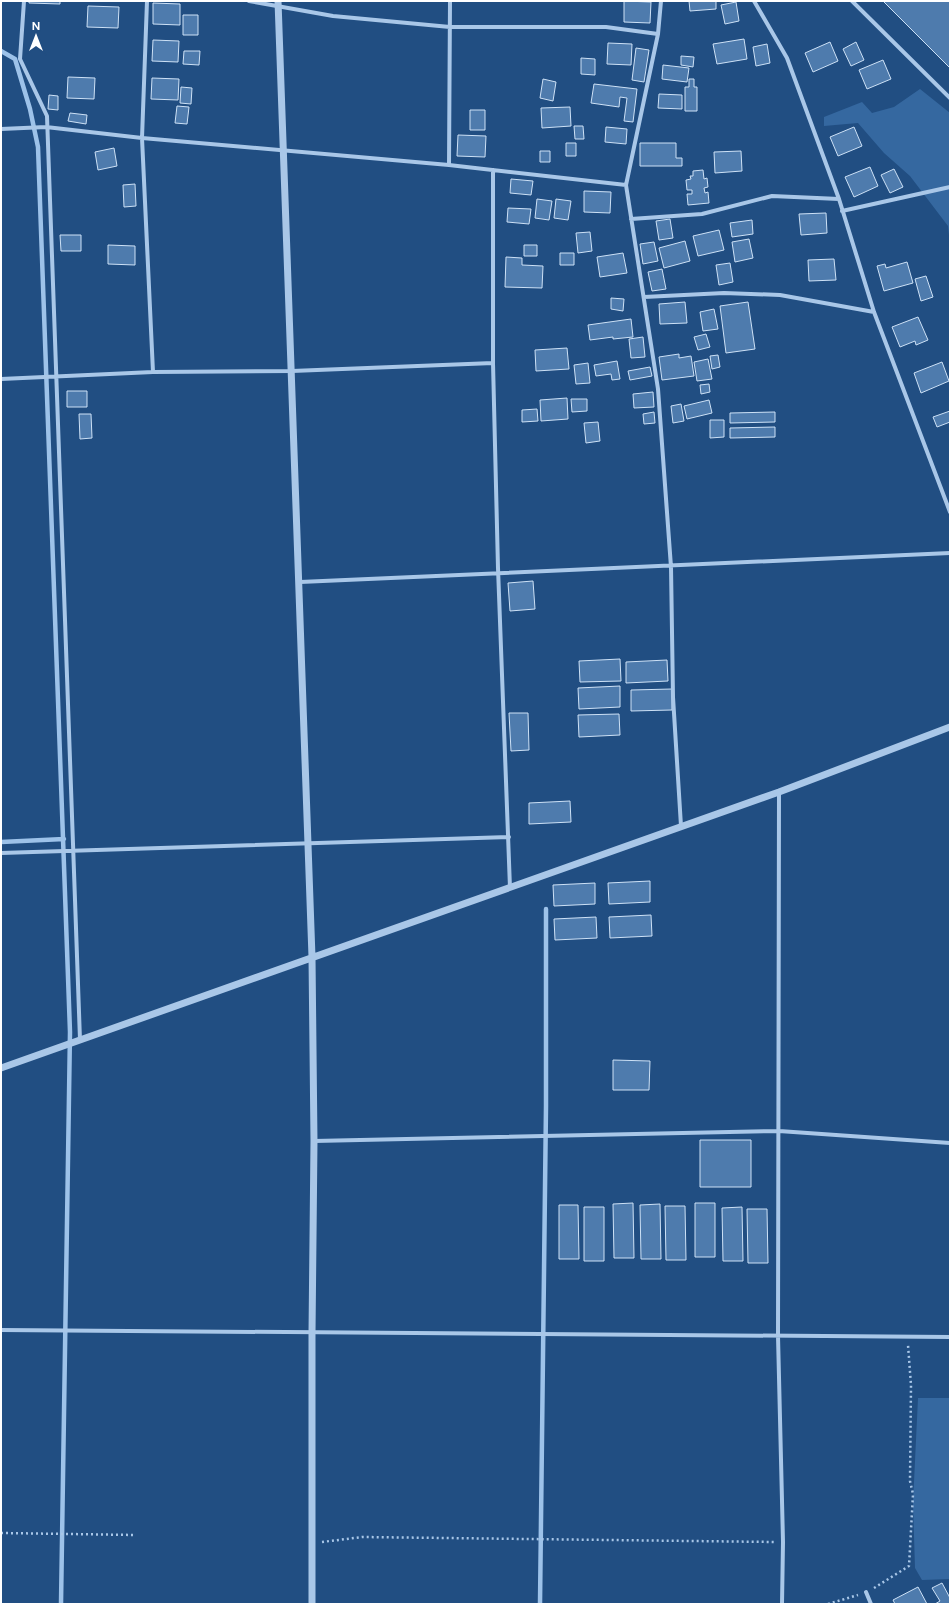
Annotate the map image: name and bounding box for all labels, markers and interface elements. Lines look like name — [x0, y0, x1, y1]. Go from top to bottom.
north arrow — [16, 16, 56, 56]
text: N — [32, 20, 40, 33]

